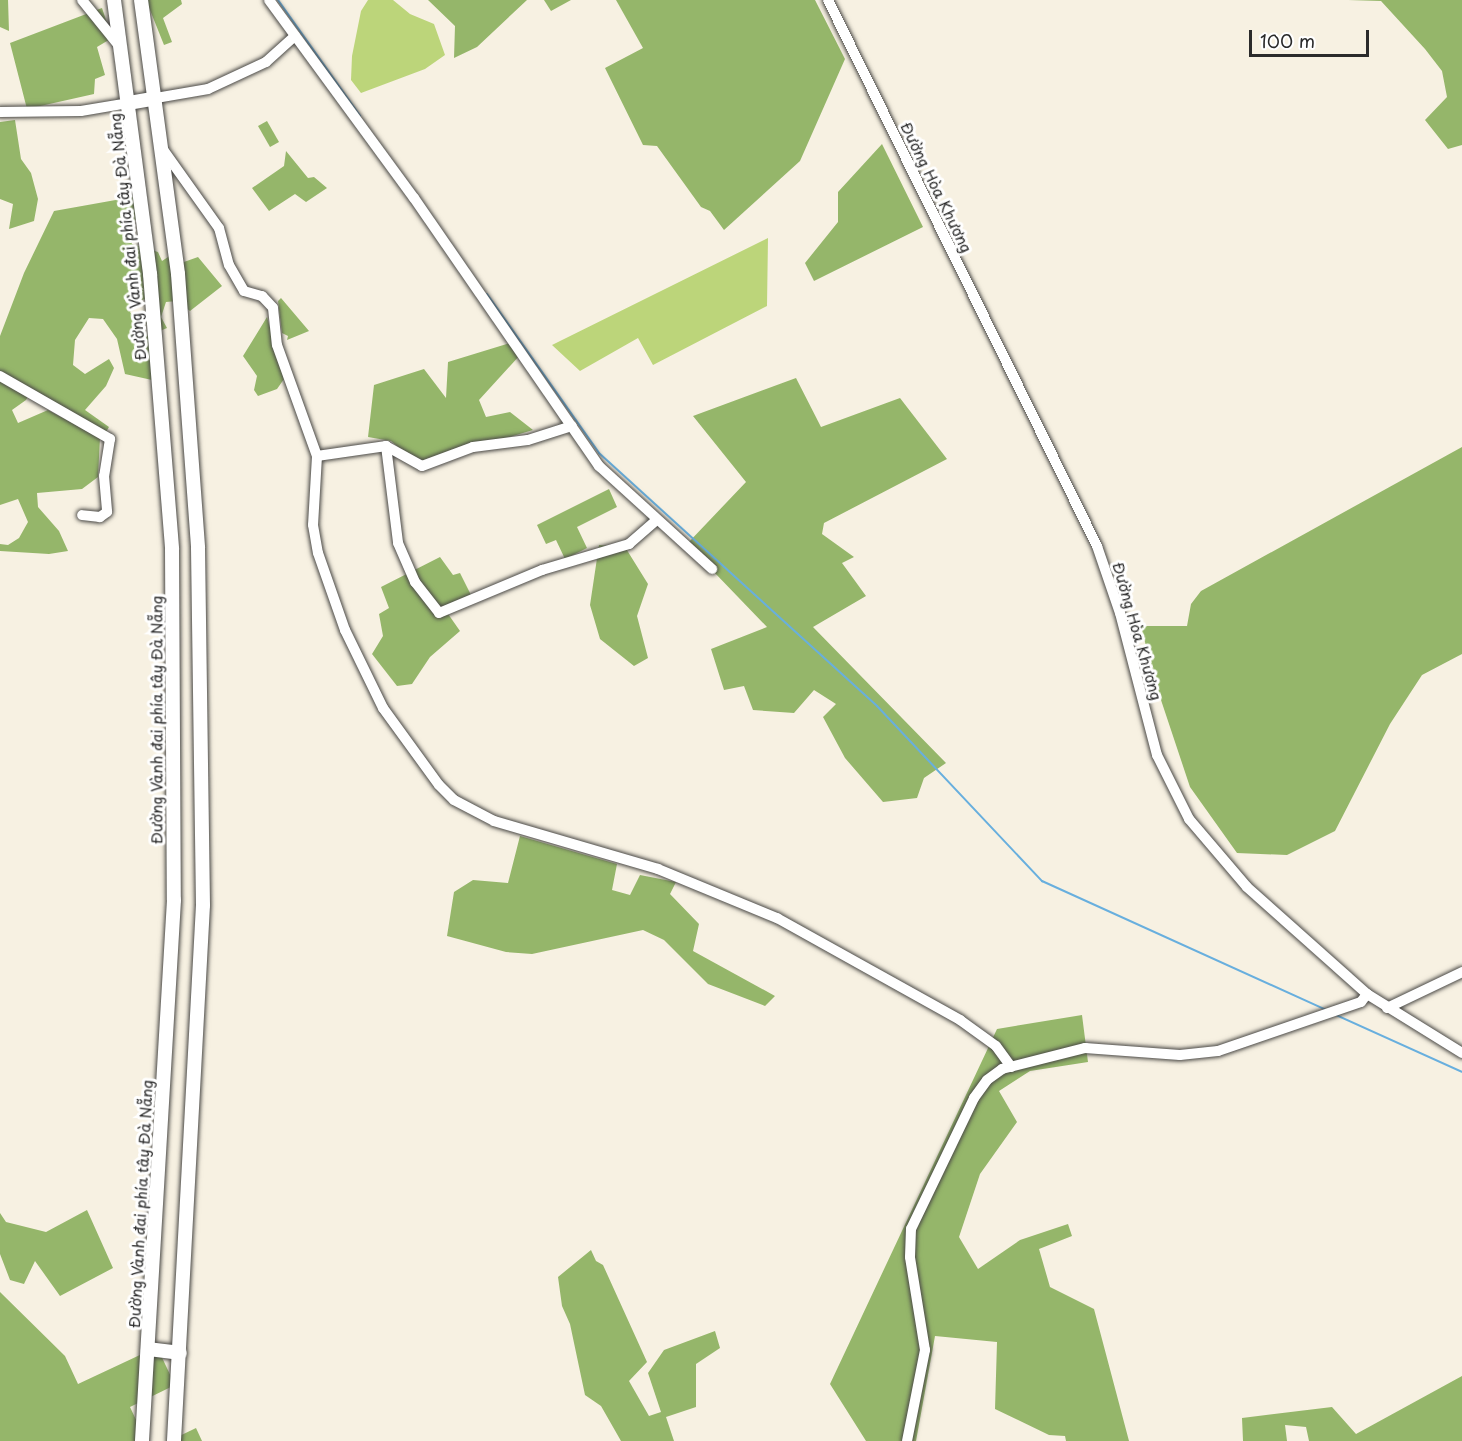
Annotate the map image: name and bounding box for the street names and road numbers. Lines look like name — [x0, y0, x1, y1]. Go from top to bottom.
street label: Đường Vành đai phía tây Đà Nẵng — [105, 112, 149, 362]
street label: Đường Hòa Khương — [898, 120, 976, 254]
street label: Đường Hòa Khương — [1110, 561, 1166, 701]
street label: Đường Vành đai phía tây Đà Nẵng — [147, 595, 165, 845]
street label: Đường Vành đai phía tây Đà Nẵng — [124, 1079, 156, 1329]

